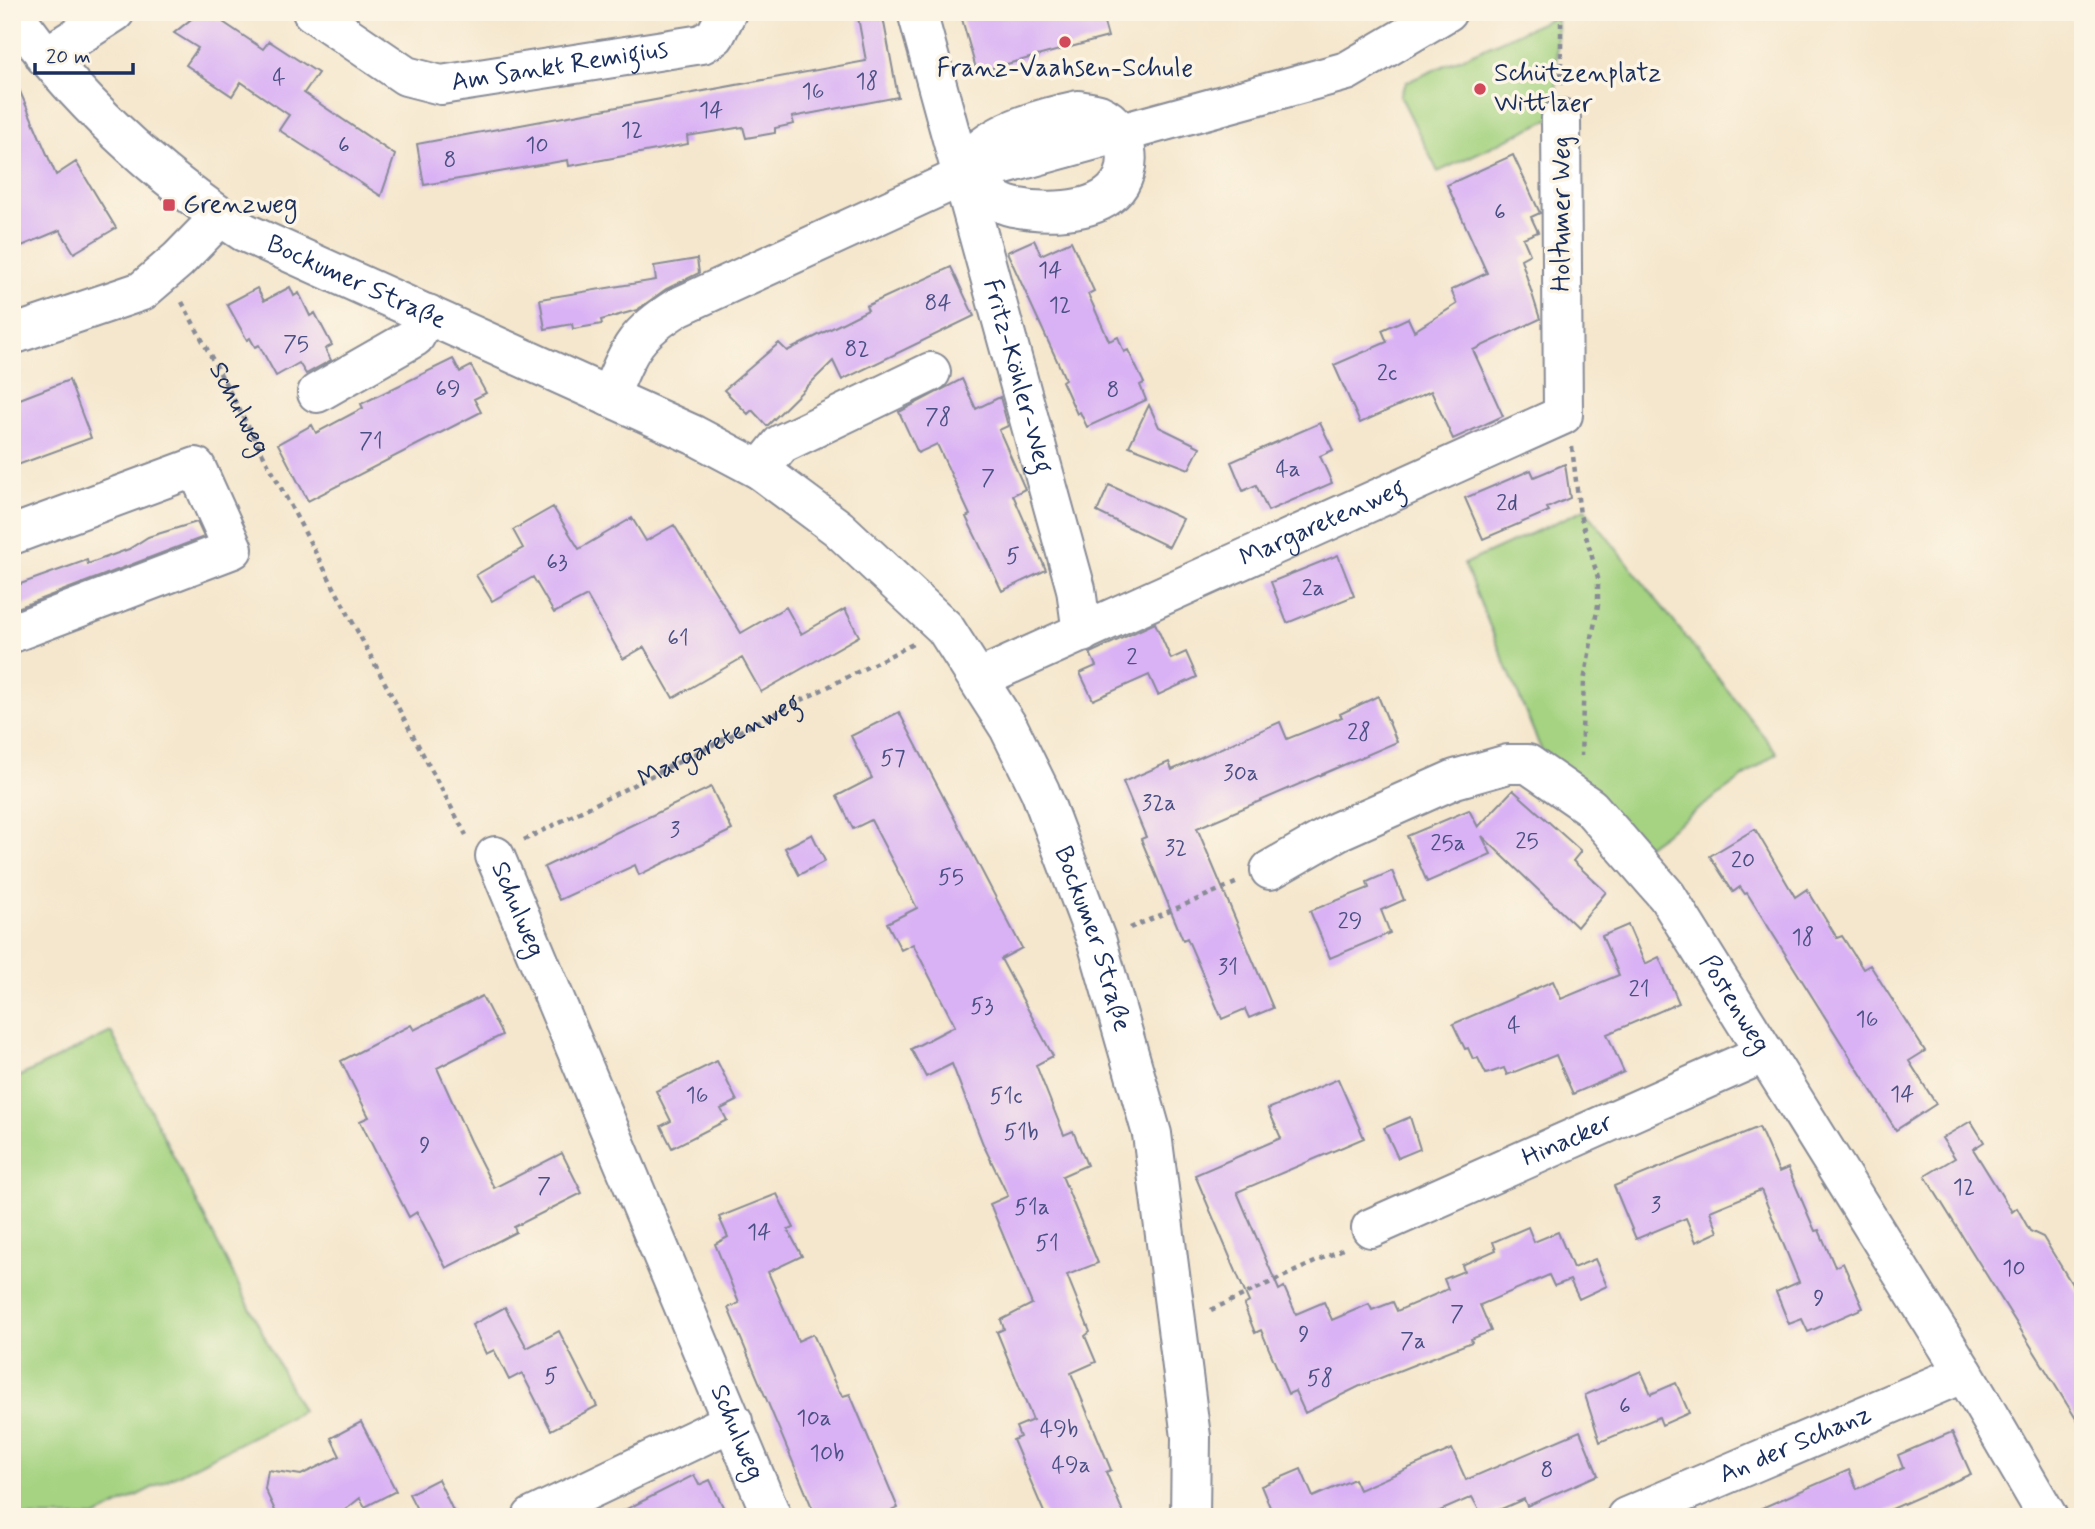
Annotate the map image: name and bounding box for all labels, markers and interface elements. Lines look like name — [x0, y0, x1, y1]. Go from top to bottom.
scale bar — [35, 32, 133, 76]
street label: Am Sankt Remigius — [449, 33, 670, 100]
marker: Franz-Vaahsen-Schule — [1057, 34, 1073, 50]
text: 20 m — [46, 43, 91, 71]
place label: Franz-Vaahsen-Schule — [937, 52, 1193, 86]
place label: Schützenplatz Wittlaer — [1494, 57, 1661, 121]
house number: 4 — [272, 63, 286, 93]
house number: 18 — [856, 67, 878, 97]
house number: 16 — [802, 77, 825, 107]
marker: Schützenplatz Wittlaer — [1472, 81, 1488, 97]
house number: 14 — [699, 96, 723, 126]
house number: 12 — [621, 116, 643, 146]
house number: 6 — [338, 131, 350, 161]
house number: 10 — [525, 131, 549, 161]
street label: Holtumer Weg — [1545, 136, 1579, 292]
house number: 8 — [444, 146, 456, 176]
place label: Grenzweg — [183, 188, 297, 224]
marker: Grenzweg — [161, 197, 177, 213]
house number: 6 — [1494, 198, 1506, 228]
street label: Bockumer Straße — [261, 227, 451, 338]
house number: 14 — [1038, 256, 1062, 286]
street label: Fritz-Köhler-Weg — [974, 275, 1060, 478]
house number: 84 — [925, 289, 952, 319]
house number: 12 — [1049, 291, 1071, 321]
house number: 75 — [283, 330, 309, 360]
house number: 82 — [844, 335, 870, 365]
street label: Schulweg — [200, 356, 278, 462]
house number: 2c — [1377, 359, 1397, 389]
house number: 69 — [435, 375, 461, 405]
house number: 8 — [1107, 376, 1119, 406]
house number: 78 — [925, 403, 951, 433]
house number: 71 — [359, 427, 383, 457]
house number: 4a — [1275, 455, 1301, 485]
house number: 7 — [981, 464, 995, 494]
street label: Margaretenweg — [1234, 471, 1412, 576]
house number: 2d — [1496, 489, 1518, 519]
house number: 5 — [1006, 542, 1020, 572]
house number: 63 — [546, 548, 568, 578]
house number: 2a — [1301, 574, 1325, 604]
house number: 61 — [667, 624, 689, 654]
house number: 2 — [1126, 643, 1138, 673]
street label: Margaretenweg — [632, 686, 808, 797]
house number: 28 — [1347, 718, 1371, 748]
house number: 57 — [880, 744, 906, 774]
house number: 30a — [1223, 759, 1259, 789]
house number: 32a — [1142, 789, 1176, 819]
house number: 3 — [670, 816, 680, 846]
house number: 25 — [1515, 827, 1539, 857]
house number: 25a — [1430, 829, 1466, 859]
house number: 32 — [1165, 834, 1187, 864]
street label: Bockumer Straße — [1045, 842, 1139, 1036]
house number: 20 — [1731, 846, 1755, 876]
street label: Schulweg — [482, 856, 553, 963]
house number: 55 — [938, 863, 964, 893]
house number: 29 — [1338, 907, 1362, 937]
house number: 18 — [1792, 923, 1814, 953]
street label: Postenweg — [1691, 949, 1778, 1061]
house number: 31 — [1218, 953, 1238, 983]
house number: 21 — [1628, 975, 1650, 1005]
house number: 53 — [970, 992, 994, 1022]
house number: 16 — [1856, 1005, 1879, 1035]
house number: 4 — [1507, 1011, 1521, 1041]
house number: 14 — [1890, 1080, 1914, 1110]
house number: 16 — [686, 1081, 709, 1111]
house number: 51c — [989, 1082, 1023, 1112]
street label: Hinacker — [1517, 1106, 1618, 1176]
house number: 51b — [1003, 1118, 1039, 1148]
house number: 9 — [419, 1131, 431, 1161]
house number: 7 — [537, 1172, 551, 1202]
house number: 12 — [1953, 1173, 1975, 1203]
house number: 3 — [1651, 1191, 1661, 1221]
house number: 51a — [1014, 1193, 1050, 1223]
house number: 14 — [747, 1218, 771, 1248]
house number: 51 — [1035, 1229, 1059, 1259]
house number: 10 — [2002, 1254, 2026, 1284]
house number: 9 — [1813, 1284, 1825, 1314]
house number: 7 — [1450, 1300, 1464, 1330]
house number: 9 — [1298, 1320, 1310, 1350]
house number: 7a — [1400, 1327, 1426, 1357]
house number: 5 — [544, 1362, 558, 1392]
house number: 58 — [1307, 1364, 1333, 1394]
street label: Schulweg — [701, 1379, 772, 1486]
house number: 6 — [1619, 1392, 1631, 1422]
street label: An der Schanz — [1714, 1397, 1877, 1492]
house number: 10a — [796, 1404, 832, 1434]
house number: 49b — [1040, 1415, 1078, 1445]
house number: 10b — [810, 1439, 844, 1469]
house number: 49a — [1052, 1451, 1090, 1481]
house number: 8 — [1541, 1456, 1553, 1486]

